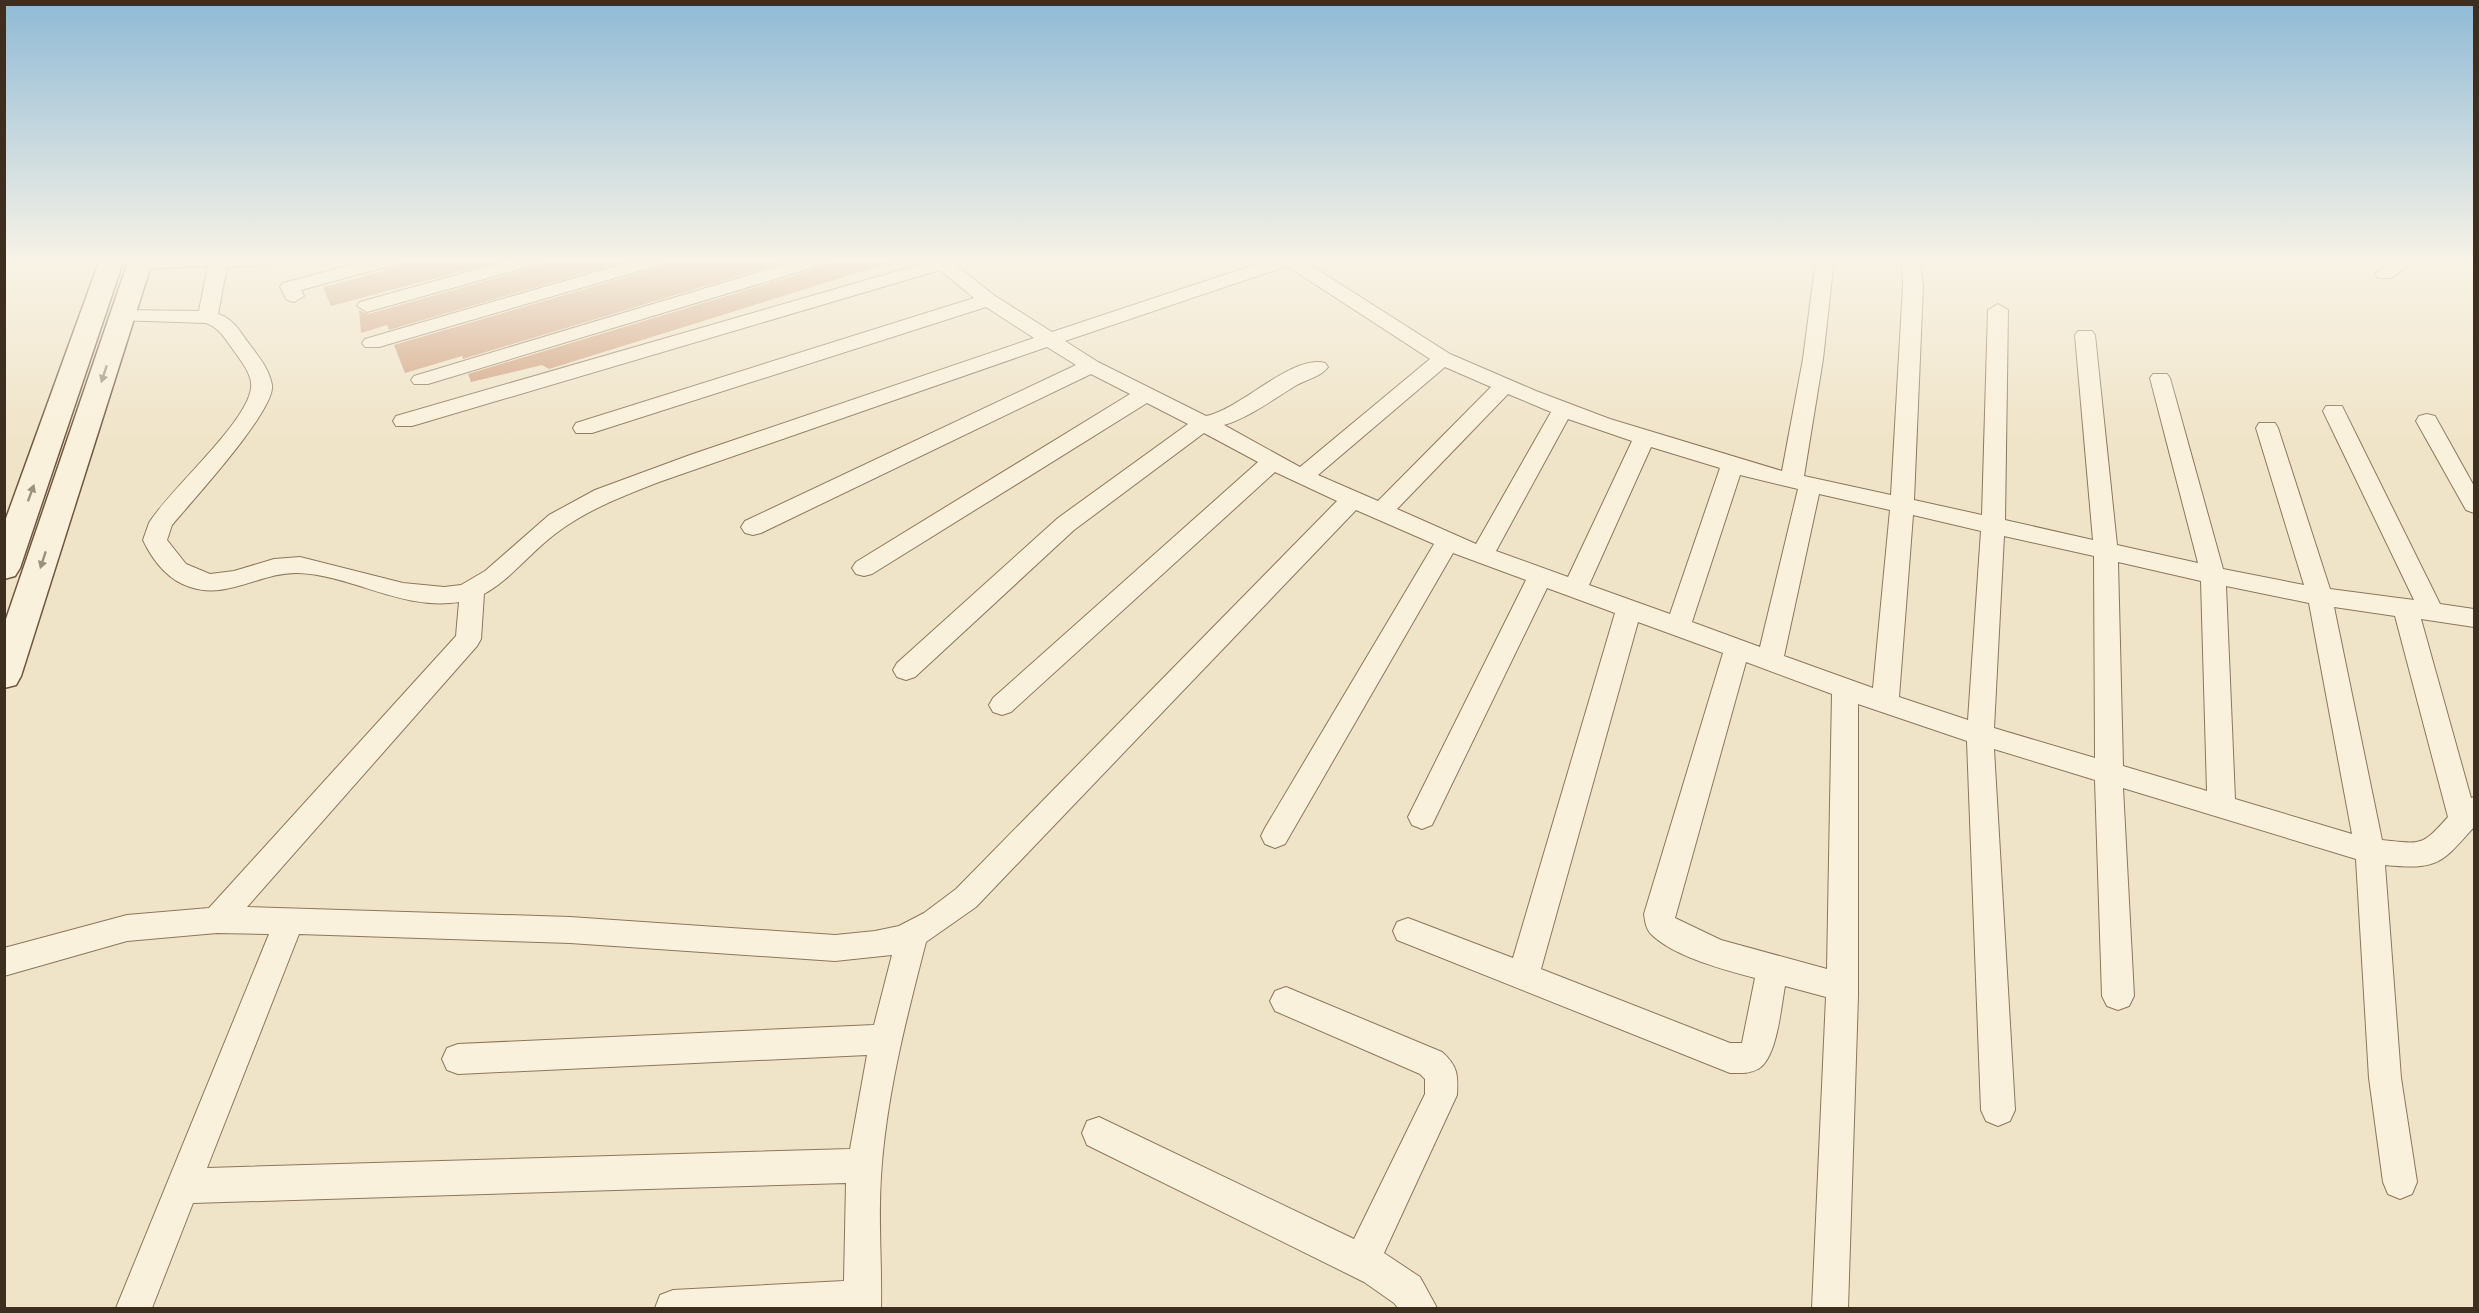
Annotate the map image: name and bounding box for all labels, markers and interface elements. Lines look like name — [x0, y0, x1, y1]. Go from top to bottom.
one-way arrow — [99, 365, 108, 383]
one-way arrow — [27, 484, 37, 502]
one-way arrow — [38, 551, 47, 569]

